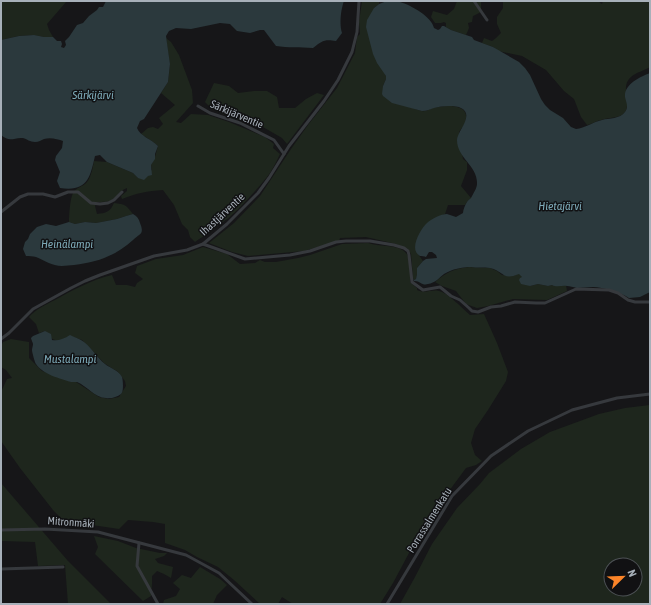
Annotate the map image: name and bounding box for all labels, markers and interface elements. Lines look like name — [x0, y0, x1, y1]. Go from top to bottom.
water label: Särkijärvi — [71, 88, 114, 102]
street label: Särkijärventie — [209, 97, 265, 131]
street label: Ihastjärventie — [197, 190, 247, 238]
water label: Hietajärvi — [538, 199, 582, 213]
water label: Heinälampi — [41, 237, 93, 251]
water label: Mustalampi — [44, 352, 97, 366]
street label: Porrassalmenkatu — [404, 485, 454, 555]
street label: Mitronmäki — [47, 514, 95, 530]
north arrow — [603, 557, 643, 597]
text: N — [625, 568, 639, 578]

